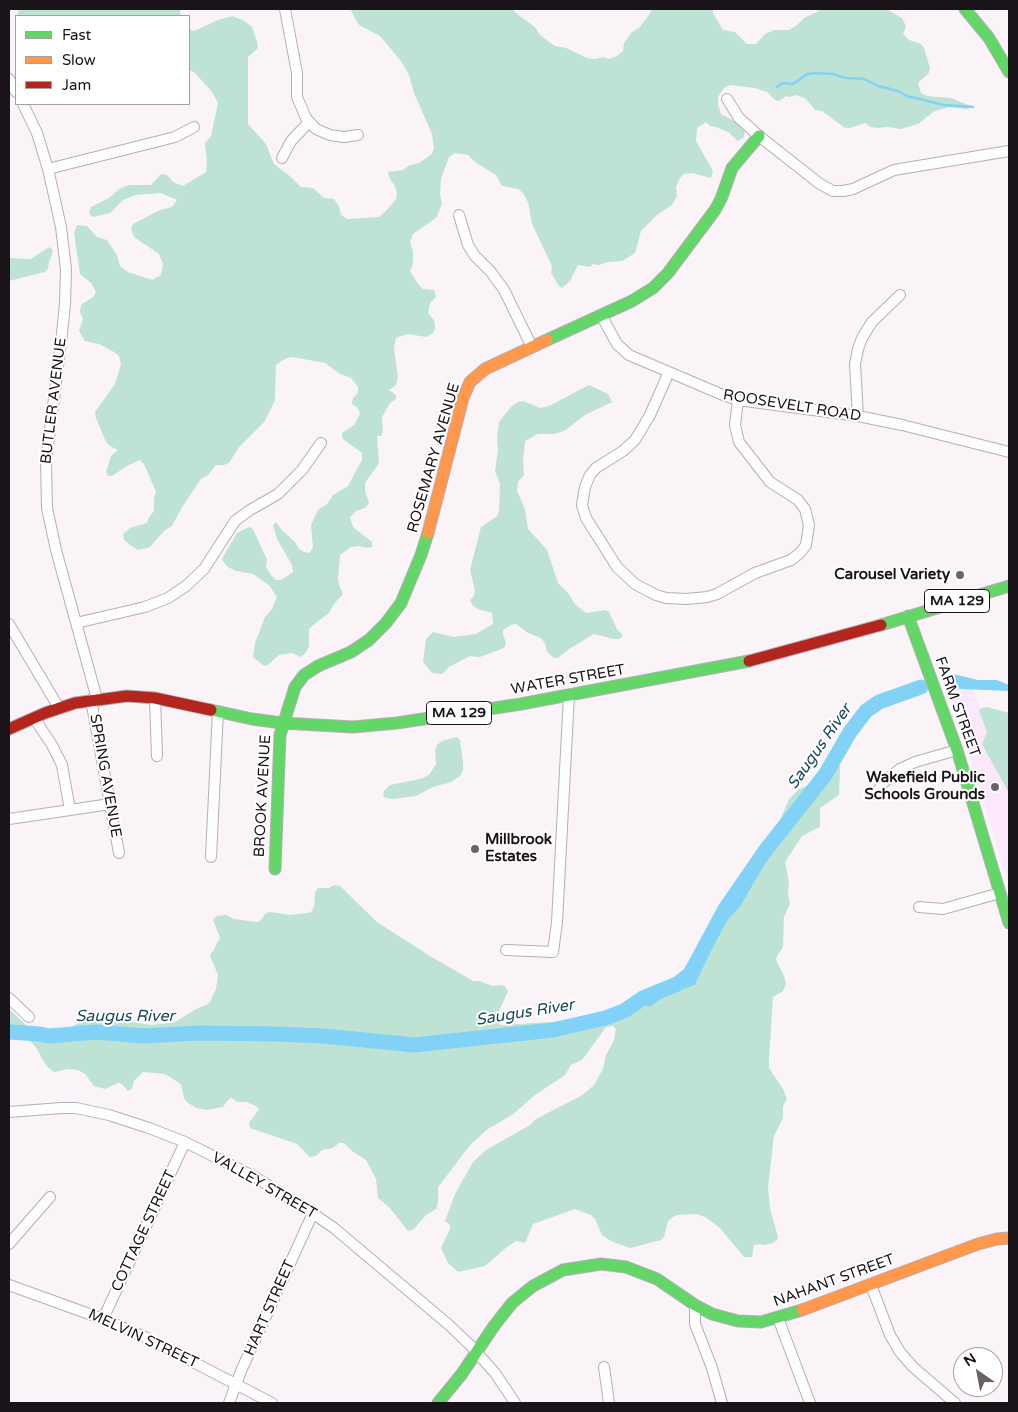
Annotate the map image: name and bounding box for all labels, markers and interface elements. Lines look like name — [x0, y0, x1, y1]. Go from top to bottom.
legend — [15, 15, 190, 105]
text: Fast — [62, 26, 91, 44]
text: Slow — [62, 51, 96, 69]
text: Jam — [62, 76, 91, 94]
street label: BUTLER AVENUE — [37, 337, 71, 465]
street label: ROSEMARY AVENUE — [404, 381, 464, 535]
street label: ROOSEVELT ROAD — [722, 386, 862, 426]
place label: Carousel Variety — [834, 566, 950, 584]
marker: Carousel Variety — [954, 569, 966, 581]
road number: MA 129 — [924, 590, 990, 612]
street label: FARM STREET — [931, 654, 983, 760]
street label: WATER STREET — [510, 661, 626, 699]
road number: MA 129 — [426, 701, 492, 724]
water label: Saugus River — [784, 701, 856, 793]
street label: SPRING AVENUE — [85, 713, 125, 839]
street label: BROOK AVENUE — [251, 734, 275, 858]
place label: Wakefield Public Schools Grounds — [865, 769, 985, 804]
marker: Wakefield Public Schools Grounds — [989, 781, 1001, 793]
place label: Millbrook Estates — [485, 831, 552, 866]
marker: Millbrook Estates — [469, 843, 481, 855]
water label: Saugus River — [475, 996, 575, 1030]
water label: Saugus River — [75, 1007, 175, 1027]
street label: VALLEY STREET — [208, 1149, 320, 1223]
street label: COTTAGE STREET — [108, 1167, 180, 1295]
street label: NAHANT STREET — [771, 1251, 897, 1311]
street label: HART STREET — [241, 1257, 299, 1359]
street label: MELVIN STREET — [85, 1306, 201, 1372]
north arrow — [953, 1347, 1003, 1397]
text: N — [961, 1350, 979, 1370]

